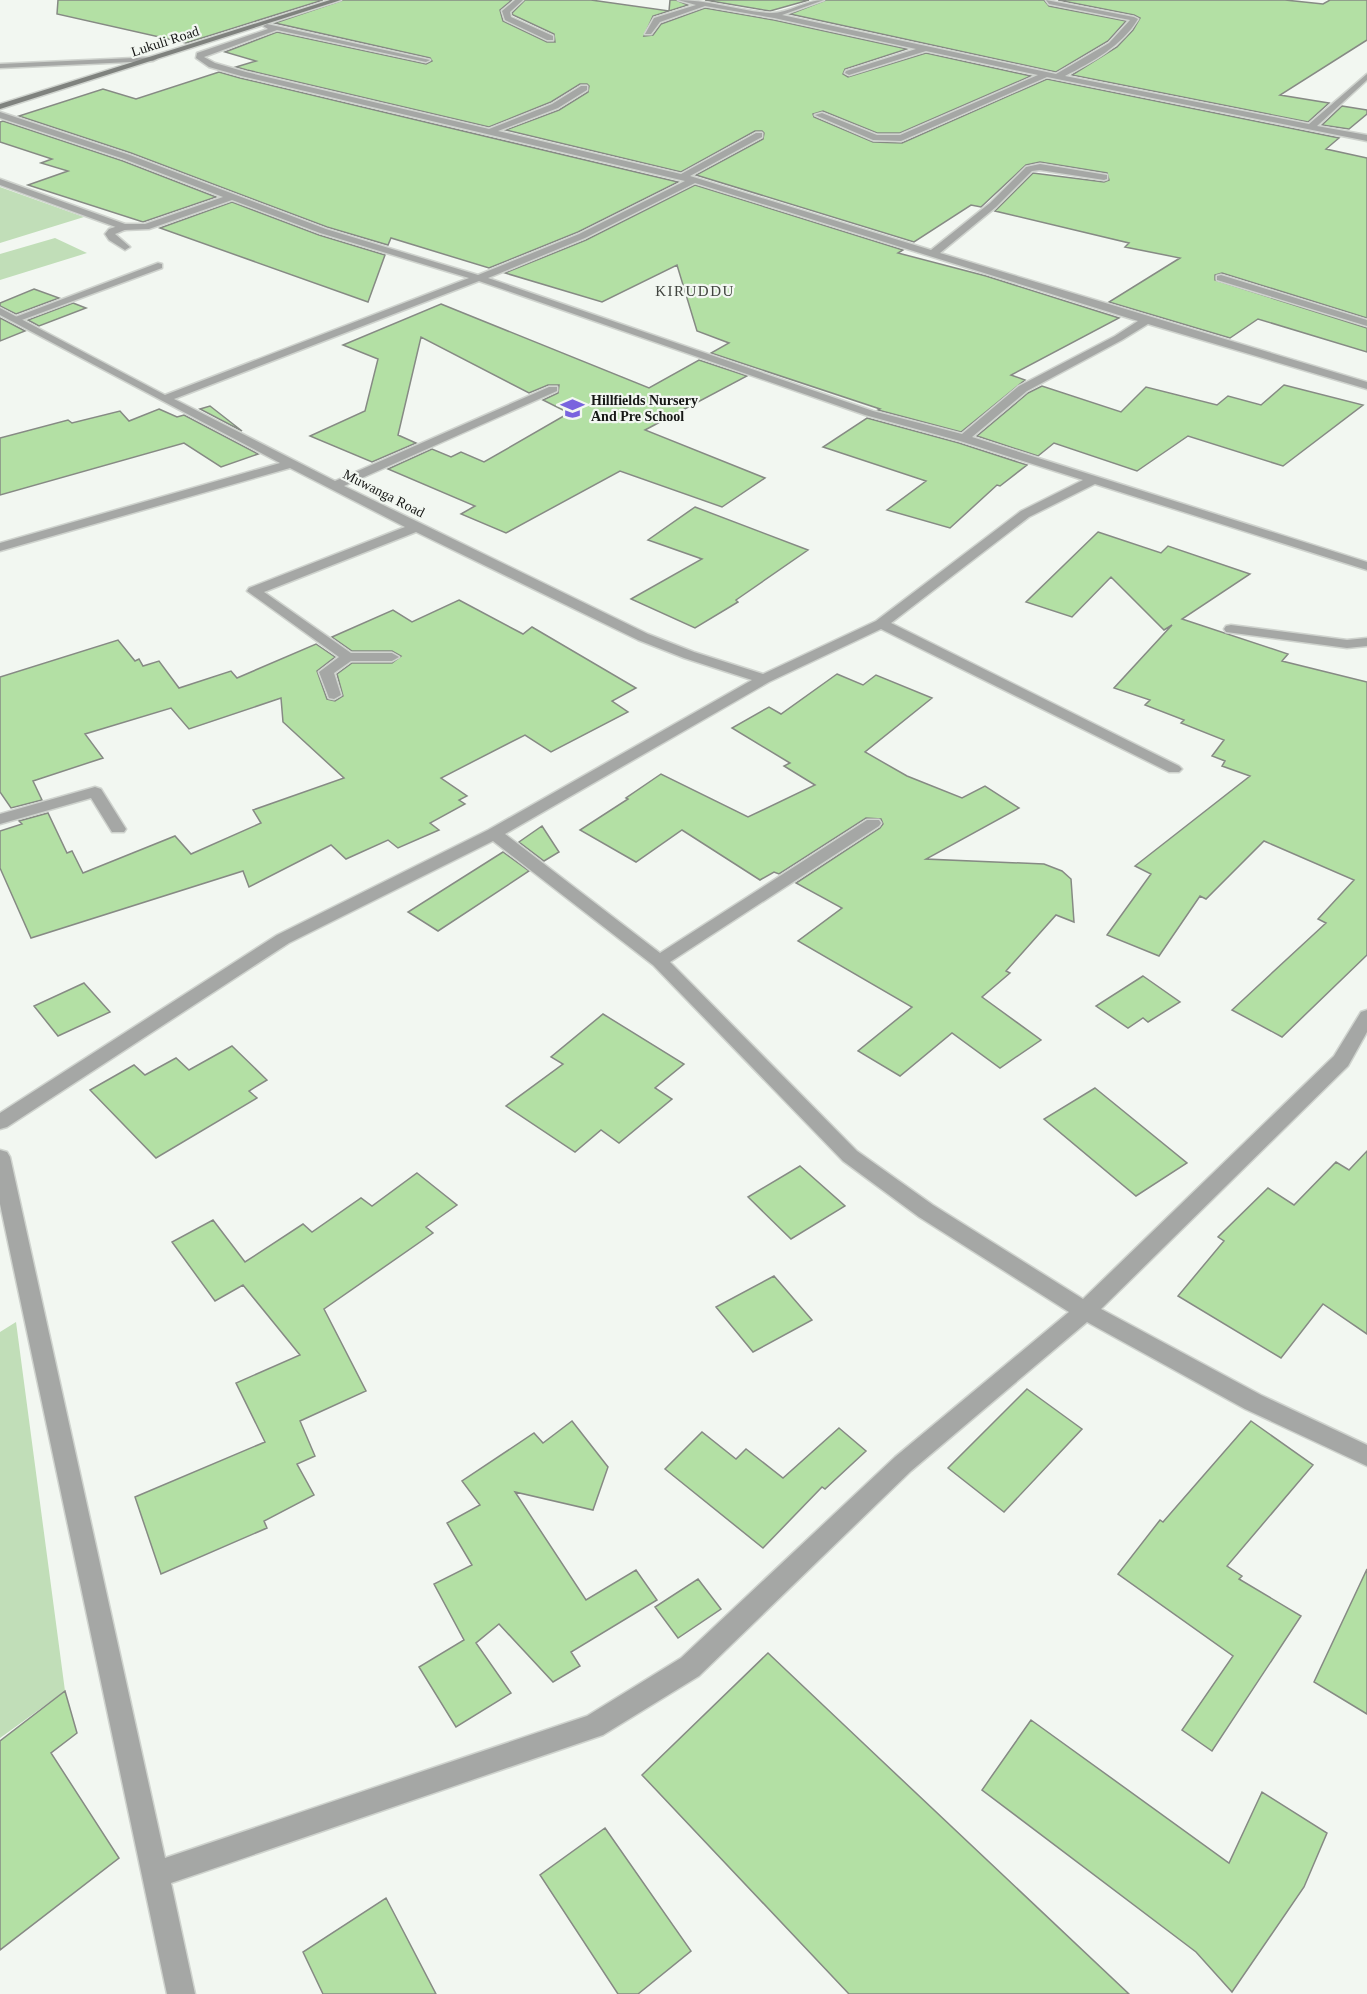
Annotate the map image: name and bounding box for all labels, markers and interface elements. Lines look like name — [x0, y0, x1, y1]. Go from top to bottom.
street label: Lukuli Road — [129, 23, 201, 59]
district label: KIRUDDU — [655, 283, 735, 299]
place label: Hillfields Nursery And Pre School — [591, 393, 698, 424]
school or university icon: Hillfields Nursery And Pre School — [560, 395, 586, 421]
street label: Muwanga Road — [341, 467, 427, 520]

